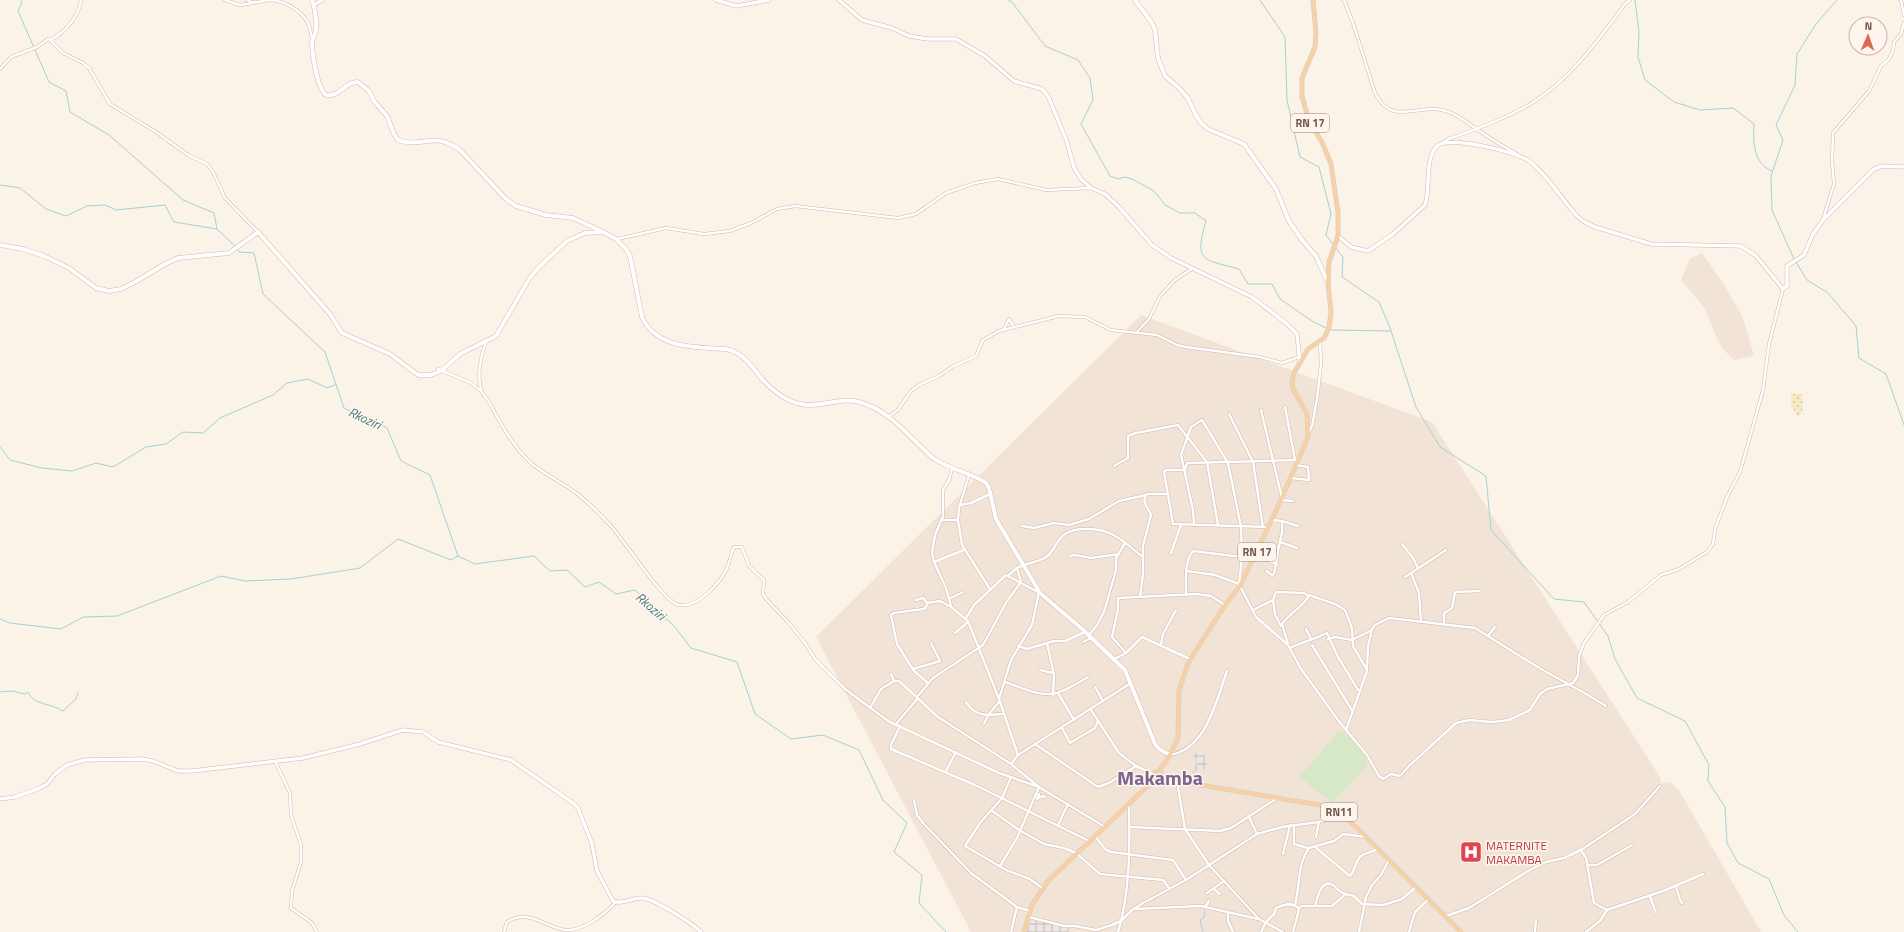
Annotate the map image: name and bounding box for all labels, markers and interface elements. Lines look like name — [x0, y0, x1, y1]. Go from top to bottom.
north arrow — [1848, 16, 1888, 56]
text: N — [1864, 18, 1872, 34]
road number: RN 17 — [1291, 114, 1329, 132]
water label: Rkoziri — [345, 402, 386, 435]
road number: RN 17 — [1238, 543, 1276, 561]
water label: Rkoziri — [632, 587, 671, 626]
district label: Makamba — [1117, 762, 1203, 793]
road number: RN11 — [1321, 803, 1357, 821]
place label: MATERNITE MAKAMBA — [1486, 836, 1547, 869]
hospital icon: MATERNITE MAKAMBA — [1458, 839, 1484, 865]

